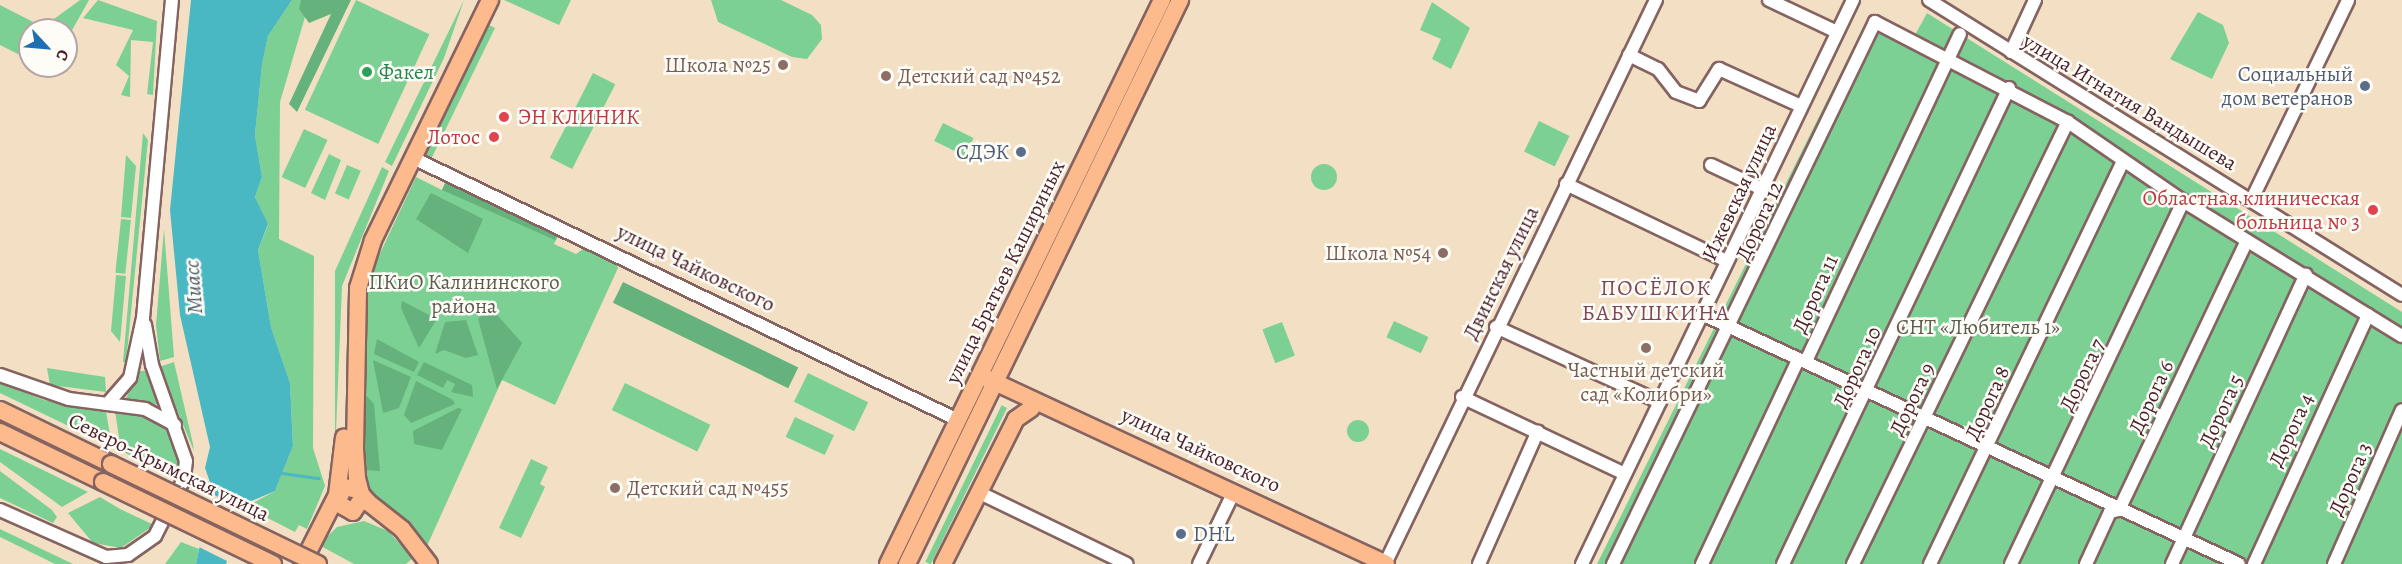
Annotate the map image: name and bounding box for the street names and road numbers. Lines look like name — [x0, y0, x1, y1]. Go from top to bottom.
street label: улица Игнатия Вандышева — [2018, 28, 2242, 176]
street label: Ижевская улица — [1696, 120, 1782, 264]
street label: улица Братьев Кашириных — [940, 156, 1070, 388]
street label: Дорога 12 — [1730, 177, 1788, 265]
street label: Двинская улица — [1458, 202, 1544, 344]
street label: улица Чайковского — [613, 219, 779, 317]
street label: Дорога 11 — [1787, 251, 1843, 337]
street label: Дорога 10 — [1827, 322, 1887, 412]
street label: Дорога 7 — [2054, 335, 2110, 415]
street label: Дорога 6 — [2123, 356, 2179, 438]
street label: Дорога 9 — [1884, 358, 1940, 440]
street label: Дорога 8 — [1959, 362, 2015, 444]
street label: Дорога 5 — [2193, 371, 2249, 451]
street label: Дорога 4 — [2263, 389, 2319, 471]
street label: улица Чайковского — [1117, 402, 1285, 498]
street label: Северо-Крымская улица — [65, 407, 273, 527]
street label: Дорога 3 — [2323, 439, 2377, 519]

